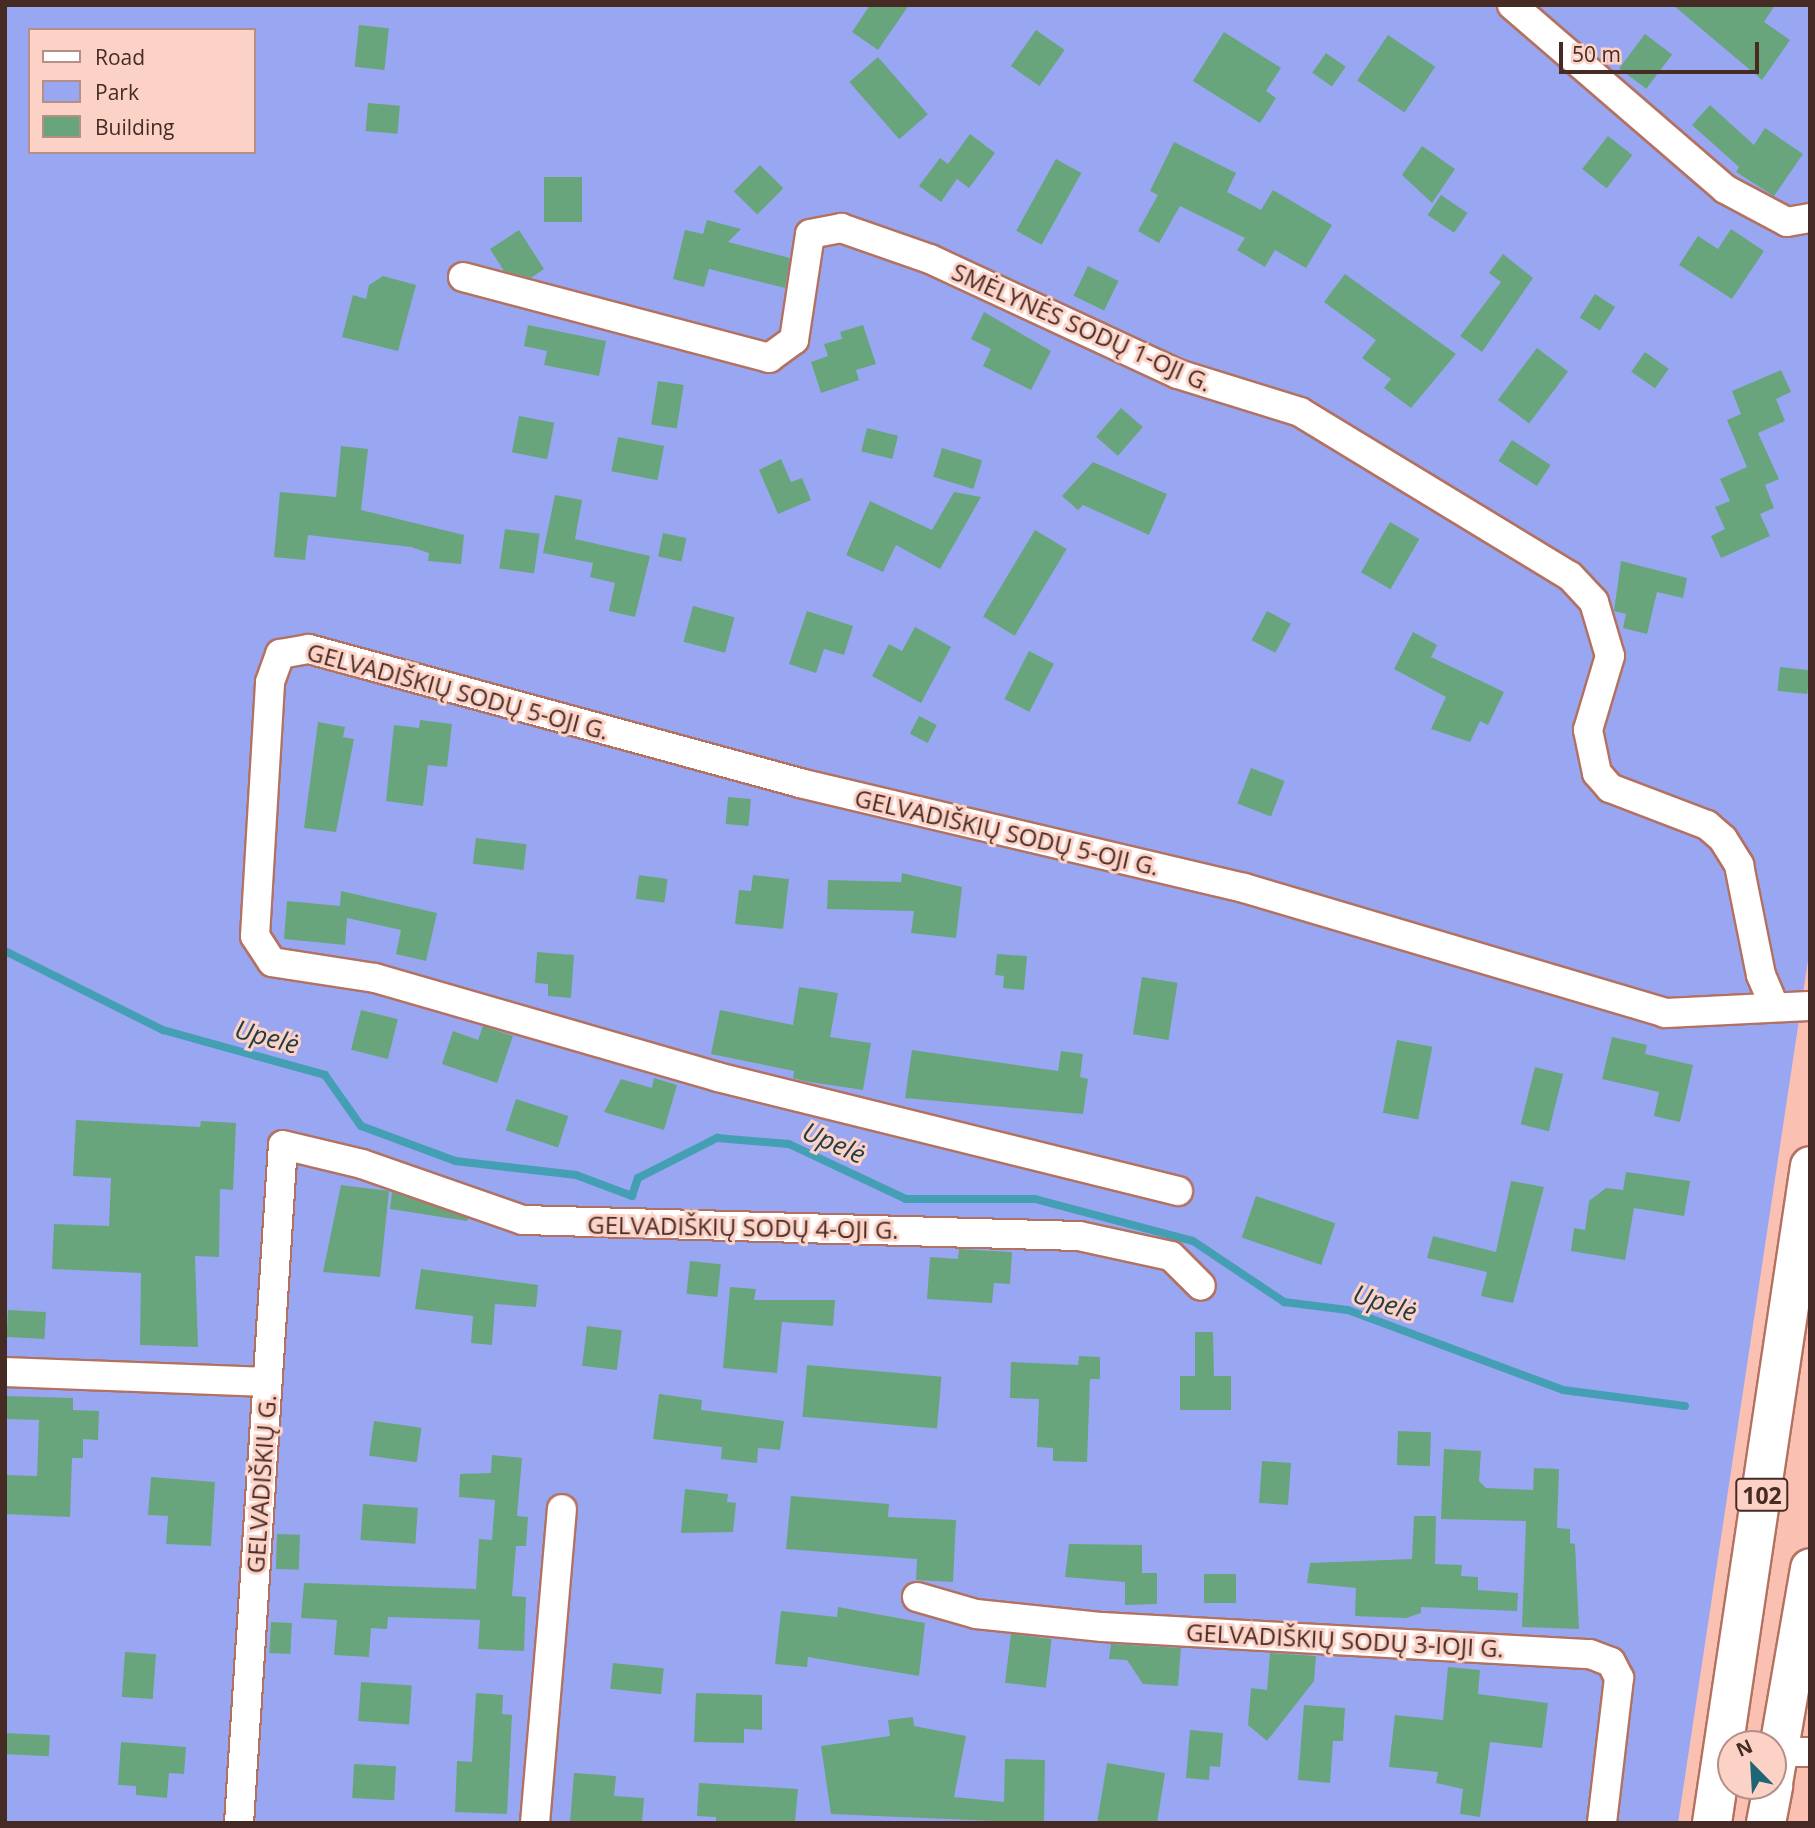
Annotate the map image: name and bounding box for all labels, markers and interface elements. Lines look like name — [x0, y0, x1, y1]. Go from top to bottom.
legend — [28, 28, 256, 154]
scale bar — [1563, 28, 1762, 72]
text: 50 m — [1572, 40, 1621, 68]
text: Road — [95, 43, 145, 71]
text: Park — [95, 78, 139, 106]
text: Building — [95, 113, 174, 141]
street label: SMĖLYNĖS SODŲ 1-OJI G. — [948, 257, 1216, 397]
street label: GELVADIŠKIŲ SODŲ 5-OJI G. — [304, 637, 612, 745]
street label: GELVADIŠKIŲ SODŲ 5-OJI G. — [852, 783, 1162, 881]
water label: Upelė — [232, 1014, 302, 1060]
water label: Upelė — [798, 1116, 870, 1170]
street label: GELVADIŠKIŲ SODŲ 4-OJI G. — [587, 1210, 899, 1244]
water label: Upelė — [1349, 1278, 1421, 1328]
street label: GELVADIŠKIŲ G. — [240, 1394, 282, 1574]
road number: 102 — [1734, 1476, 1790, 1514]
street label: GELVADIŠKIŲ SODŲ 3-IOJI G. — [1185, 1617, 1505, 1663]
north arrow — [1717, 1730, 1787, 1800]
text: N — [1732, 1733, 1757, 1763]

